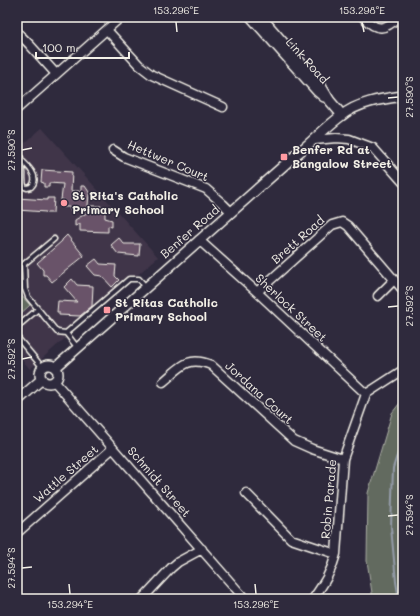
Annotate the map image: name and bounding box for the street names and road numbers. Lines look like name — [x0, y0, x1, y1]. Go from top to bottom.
street label: Link Road — [283, 34, 333, 87]
street label: Hettwer Court — [125, 136, 211, 184]
street label: Benfer Road — [156, 201, 223, 261]
street label: Brett Road — [267, 212, 327, 267]
street label: Sherlock Street — [252, 270, 331, 345]
street label: Jordana Court — [222, 357, 297, 427]
street label: Wattle Street — [30, 441, 101, 506]
street label: Schmidt Street — [125, 443, 195, 520]
street label: Robin Parade — [317, 458, 339, 539]

